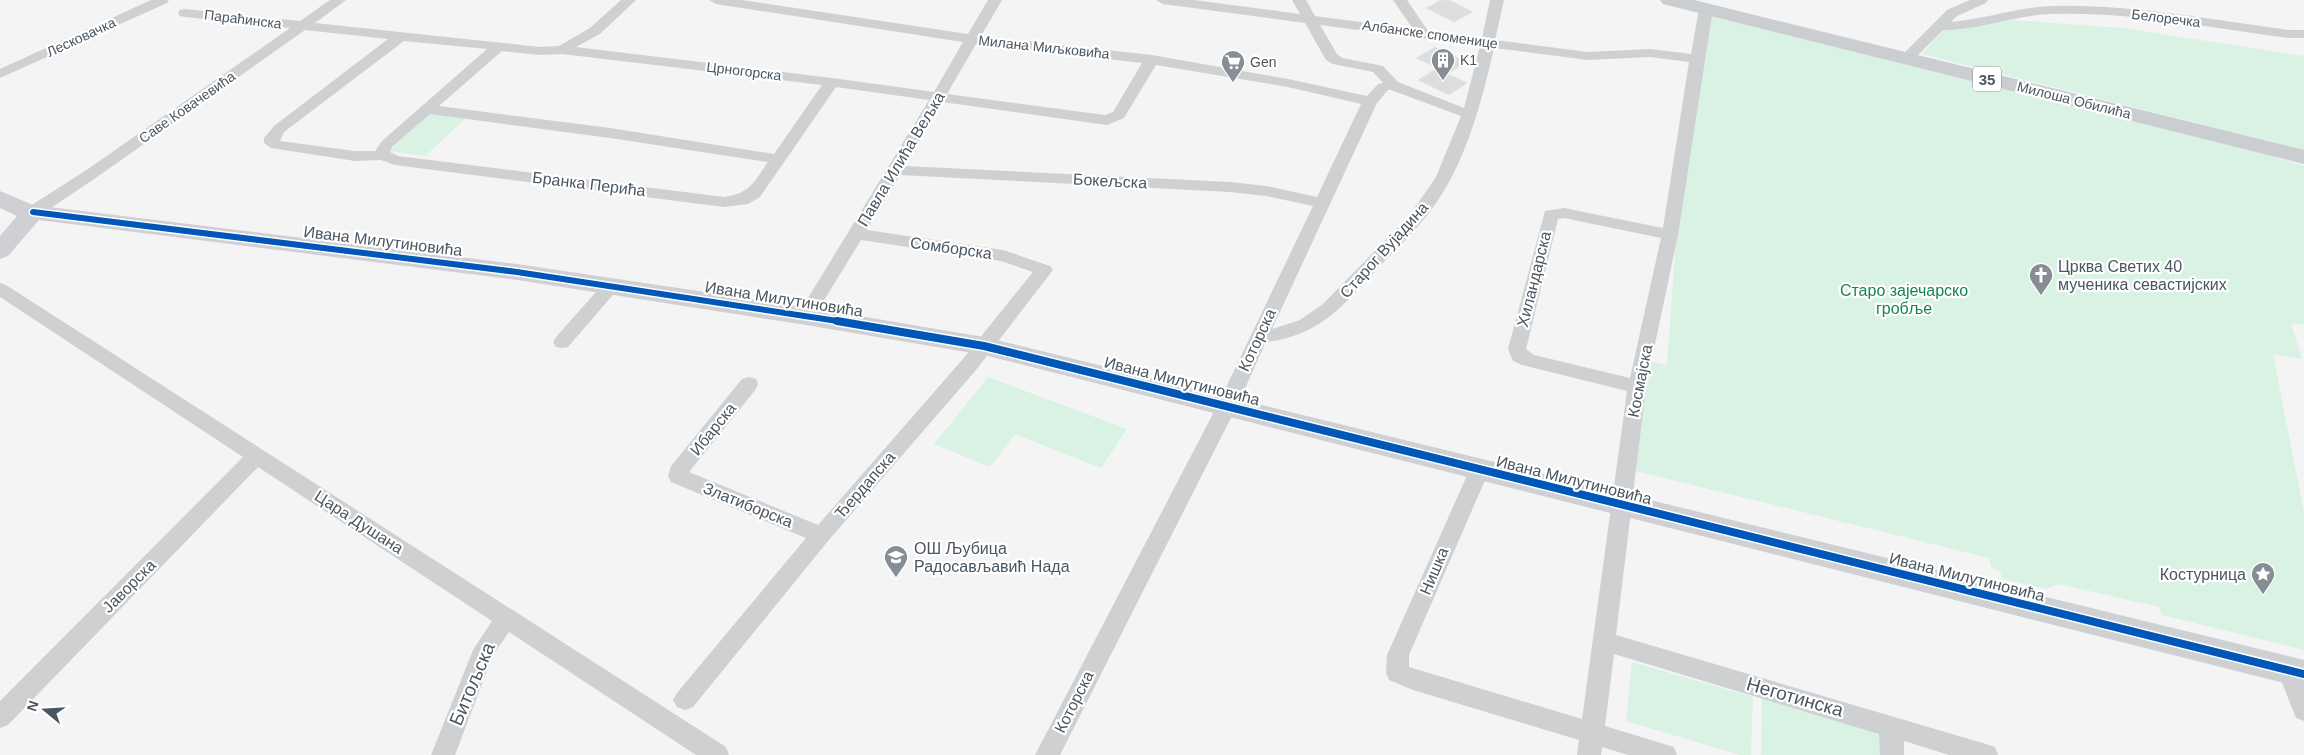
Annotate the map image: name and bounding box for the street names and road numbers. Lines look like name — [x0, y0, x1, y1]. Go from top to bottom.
street label: Параћинска — [203, 6, 283, 32]
street label: Белоречка — [2131, 6, 2202, 30]
street label: Лесковачка — [44, 14, 118, 60]
street label: Албанске споменице — [1361, 17, 1499, 51]
street label: Милана Миљковића — [978, 32, 1111, 62]
street label: Црногорска — [706, 58, 783, 84]
road number: 35 — [1973, 66, 2001, 92]
street label: Саве Ковачевића — [136, 68, 238, 146]
street label: Милоша Обилића — [2015, 78, 2133, 122]
street label: Павла Илића Вељка — [854, 89, 948, 229]
street label: Бранка Перића — [531, 169, 647, 199]
street label: Бокељска — [1072, 171, 1148, 191]
street label: Старог Вујадина — [1337, 199, 1431, 301]
street label: Ивана Милутиновића — [303, 223, 463, 259]
street label: Хиландарска — [1514, 229, 1554, 329]
street label: Сомборска — [909, 234, 993, 262]
street label: Ивана Милутиновића — [704, 278, 864, 320]
street label: Которска — [1235, 306, 1279, 374]
street label: Космајска — [1625, 343, 1655, 419]
street label: Ивана Милутиновића — [1102, 353, 1262, 409]
street label: Ибарска — [687, 399, 739, 459]
street label: Ђердапска — [832, 448, 899, 522]
street label: Ивана Милутиновића — [1494, 452, 1654, 508]
street label: Златиборска — [701, 479, 795, 531]
street label: Цара Душана — [312, 487, 406, 557]
street label: Нишка — [1416, 545, 1452, 597]
street label: Ивана Милутиновића — [1887, 549, 2047, 605]
street label: Јаворска — [99, 556, 159, 616]
street label: Битољска — [445, 639, 499, 729]
street label: Которска — [1051, 668, 1097, 736]
street label: Неготинска — [1744, 673, 1846, 721]

